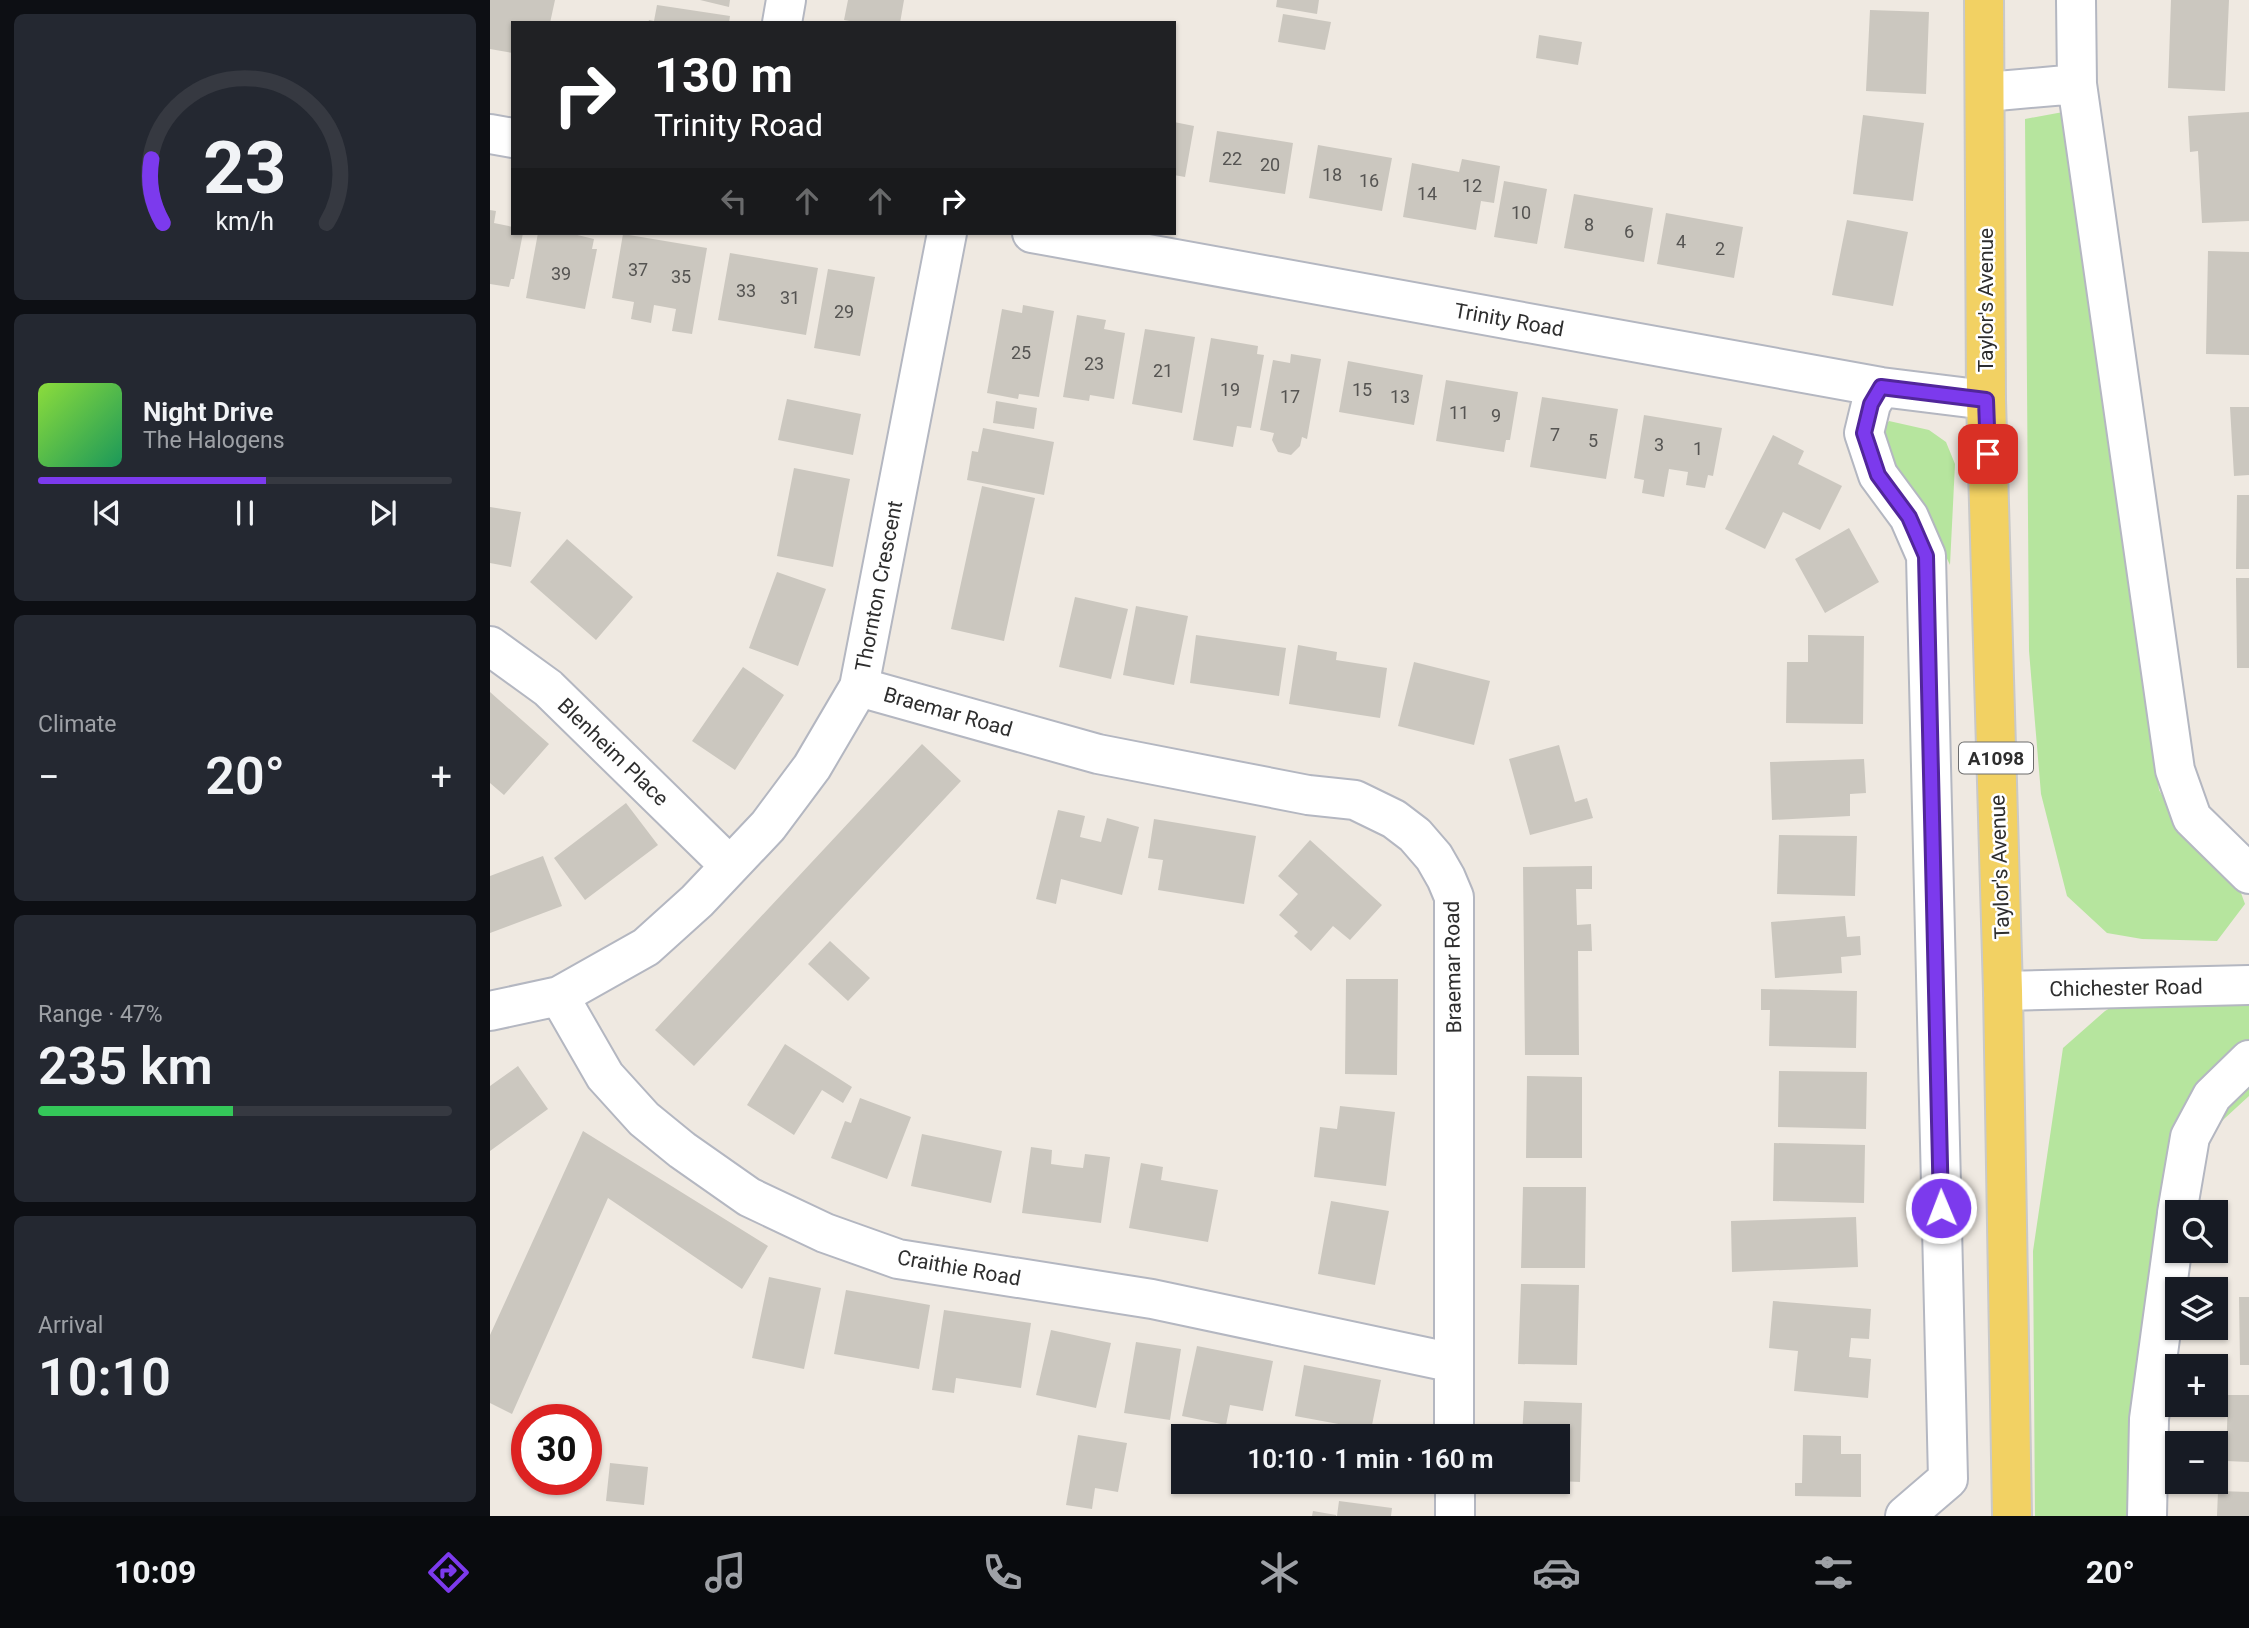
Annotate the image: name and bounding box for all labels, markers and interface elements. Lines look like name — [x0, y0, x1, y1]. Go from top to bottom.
text: 130 m — [654, 47, 793, 104]
icon: right — [539, 49, 630, 140]
text: Trinity Road — [654, 106, 823, 144]
text: 23 — [203, 126, 287, 212]
house number: 22 — [1222, 148, 1242, 169]
house number: 20 — [1260, 154, 1280, 175]
house number: 18 — [1322, 164, 1342, 185]
house number: 16 — [1359, 170, 1379, 191]
house number: 12 — [1462, 175, 1482, 196]
icon: left — [715, 182, 753, 220]
icon: ahead — [788, 182, 826, 220]
icon: ahead — [861, 182, 899, 220]
icon: right — [934, 182, 972, 220]
house number: 14 — [1417, 183, 1437, 204]
house number: 10 — [1511, 202, 1531, 223]
text: km/h — [216, 207, 274, 236]
house number: 8 — [1584, 214, 1594, 235]
house number: 6 — [1624, 221, 1634, 242]
street label: Taylor's Avenue — [1974, 228, 1998, 372]
house number: 4 — [1676, 231, 1686, 252]
house number: 2 — [1715, 238, 1725, 259]
house number: 37 — [628, 259, 648, 280]
house number: 39 — [551, 263, 571, 284]
house number: 35 — [671, 266, 691, 287]
house number: 33 — [736, 280, 756, 301]
house number: 31 — [780, 287, 800, 308]
street label: Trinity Road — [1452, 299, 1566, 341]
house number: 29 — [834, 301, 854, 322]
house number: 25 — [1011, 342, 1031, 363]
house number: 23 — [1084, 353, 1104, 374]
house number: 21 — [1153, 360, 1173, 381]
house number: 19 — [1220, 379, 1240, 400]
house number: 15 — [1352, 379, 1372, 400]
house number: 17 — [1280, 386, 1300, 407]
house number: 13 — [1390, 386, 1410, 407]
text: Night Drive — [143, 397, 273, 427]
house number: 11 — [1449, 402, 1469, 423]
house number: 9 — [1491, 405, 1501, 426]
house number: 7 — [1550, 424, 1560, 445]
pin — [1958, 424, 2018, 484]
text: The Halogens — [143, 427, 285, 454]
house number: 5 — [1588, 430, 1598, 451]
house number: 3 — [1654, 434, 1664, 455]
icon: arrive — [1969, 435, 2007, 473]
house number: 1 — [1693, 438, 1703, 459]
icon: previous — [88, 494, 126, 532]
icon: pause — [226, 494, 264, 532]
icon: next — [364, 494, 402, 532]
street label: Thornton Crescent — [851, 498, 907, 673]
street label: Braemar Road — [881, 682, 1015, 742]
street label: Blenheim Place — [553, 693, 673, 811]
text: Climate — [38, 711, 117, 738]
road number: A1098 — [1959, 743, 2033, 774]
text: 20° — [205, 746, 285, 807]
text: − — [38, 755, 60, 799]
text: + — [430, 755, 452, 799]
street label: Taylor's Avenue — [1985, 794, 2015, 940]
street label: Braemar Road — [1440, 900, 1466, 1034]
street label: Chichester Road — [2049, 975, 2203, 1001]
text: Range · 47% — [38, 1001, 163, 1028]
text: 235 km — [38, 1036, 213, 1097]
position arrow — [1904, 1171, 1978, 1245]
map controls — [2165, 1200, 2228, 1494]
button: search — [2165, 1200, 2228, 1263]
street label: Craithie Road — [895, 1245, 1023, 1291]
button: layers — [2165, 1277, 2228, 1340]
text: Arrival — [38, 1312, 103, 1339]
text: 10:10 — [38, 1347, 171, 1408]
button: + — [2165, 1354, 2228, 1417]
speed limit sign: 30 — [511, 1404, 602, 1495]
button: − — [2165, 1431, 2228, 1494]
text: 10:10 · 1 min · 160 m — [1247, 1444, 1494, 1474]
icon: directions — [424, 1548, 473, 1597]
icon: music — [701, 1548, 750, 1597]
icon: phone — [978, 1548, 1027, 1597]
icon: climate — [1255, 1548, 1304, 1597]
icon: car — [1532, 1548, 1581, 1597]
icon: filters — [1809, 1548, 1858, 1597]
text: 10:09 — [114, 1553, 196, 1591]
text: 20° — [2086, 1553, 2135, 1591]

